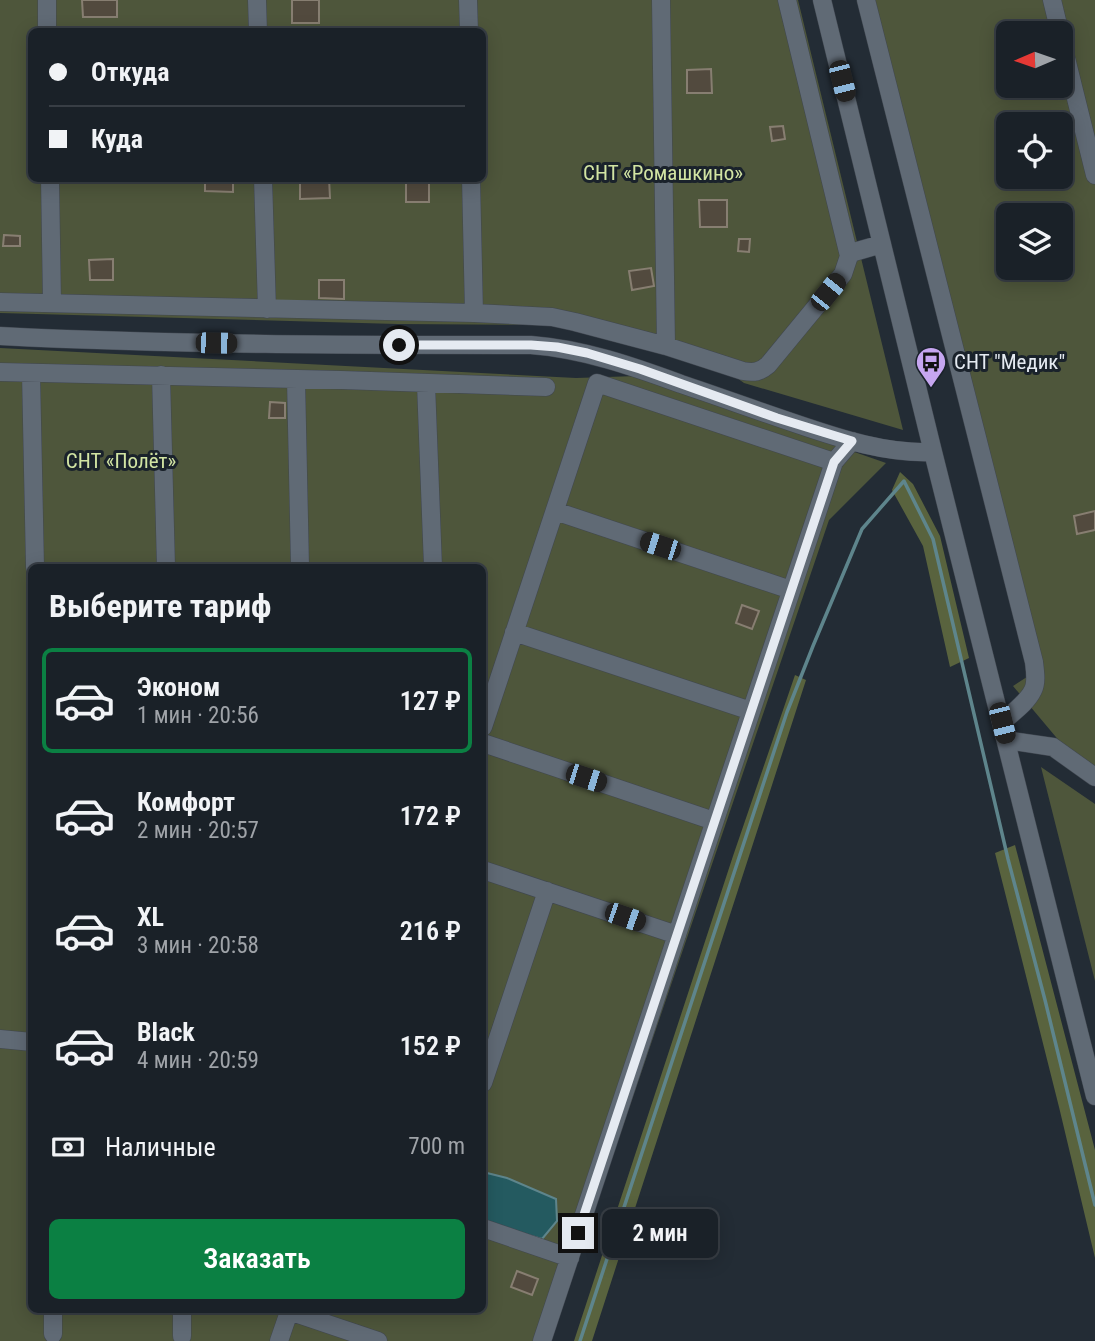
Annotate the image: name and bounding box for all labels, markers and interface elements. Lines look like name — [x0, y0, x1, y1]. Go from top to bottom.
north arrow — [996, 21, 1073, 98]
map controls — [996, 21, 1073, 280]
text: Откуда — [91, 57, 169, 87]
car — [827, 58, 858, 104]
button: locate — [996, 112, 1073, 189]
text: Куда — [91, 124, 143, 154]
park label: СНТ «Ромашкино» — [583, 161, 743, 185]
button: layers — [996, 203, 1073, 280]
car — [807, 269, 850, 315]
route start — [383, 329, 415, 361]
car — [195, 332, 238, 354]
bus stop icon: СНТ "Медик" — [914, 345, 948, 389]
place label: СНТ "Медик" — [954, 350, 1065, 374]
park label: СНТ «Полёт» — [66, 449, 176, 473]
car — [637, 530, 684, 562]
text: Выберите тариф — [49, 587, 271, 625]
icon: car — [53, 669, 116, 732]
text: Эконом — [137, 672, 220, 702]
text: 127 ₽ — [400, 686, 461, 716]
car — [987, 700, 1018, 746]
text: 1 мин · 20:56 — [137, 702, 259, 729]
car — [563, 762, 610, 794]
icon: car — [53, 784, 116, 847]
text: Комфорт — [137, 787, 235, 817]
text: 172 ₽ — [400, 801, 461, 831]
text: 2 мин · 20:57 — [137, 817, 259, 844]
icon: car — [53, 899, 116, 962]
car — [602, 900, 649, 934]
text: XL — [137, 902, 164, 932]
text: 216 ₽ — [400, 916, 461, 946]
text: 3 мин · 20:58 — [137, 932, 259, 959]
icon: car — [53, 1014, 116, 1077]
text: Black — [137, 1017, 195, 1047]
text: 152 ₽ — [400, 1031, 461, 1061]
text: 4 мин · 20:59 — [137, 1047, 259, 1074]
icon: cash — [49, 1128, 87, 1166]
text: Наличные — [105, 1132, 216, 1162]
text: 700 m — [408, 1133, 465, 1160]
callout: 2 мин — [602, 1208, 718, 1258]
route end — [562, 1217, 594, 1249]
button: Заказать — [49, 1219, 465, 1299]
text: 2 мин — [632, 1220, 688, 1247]

